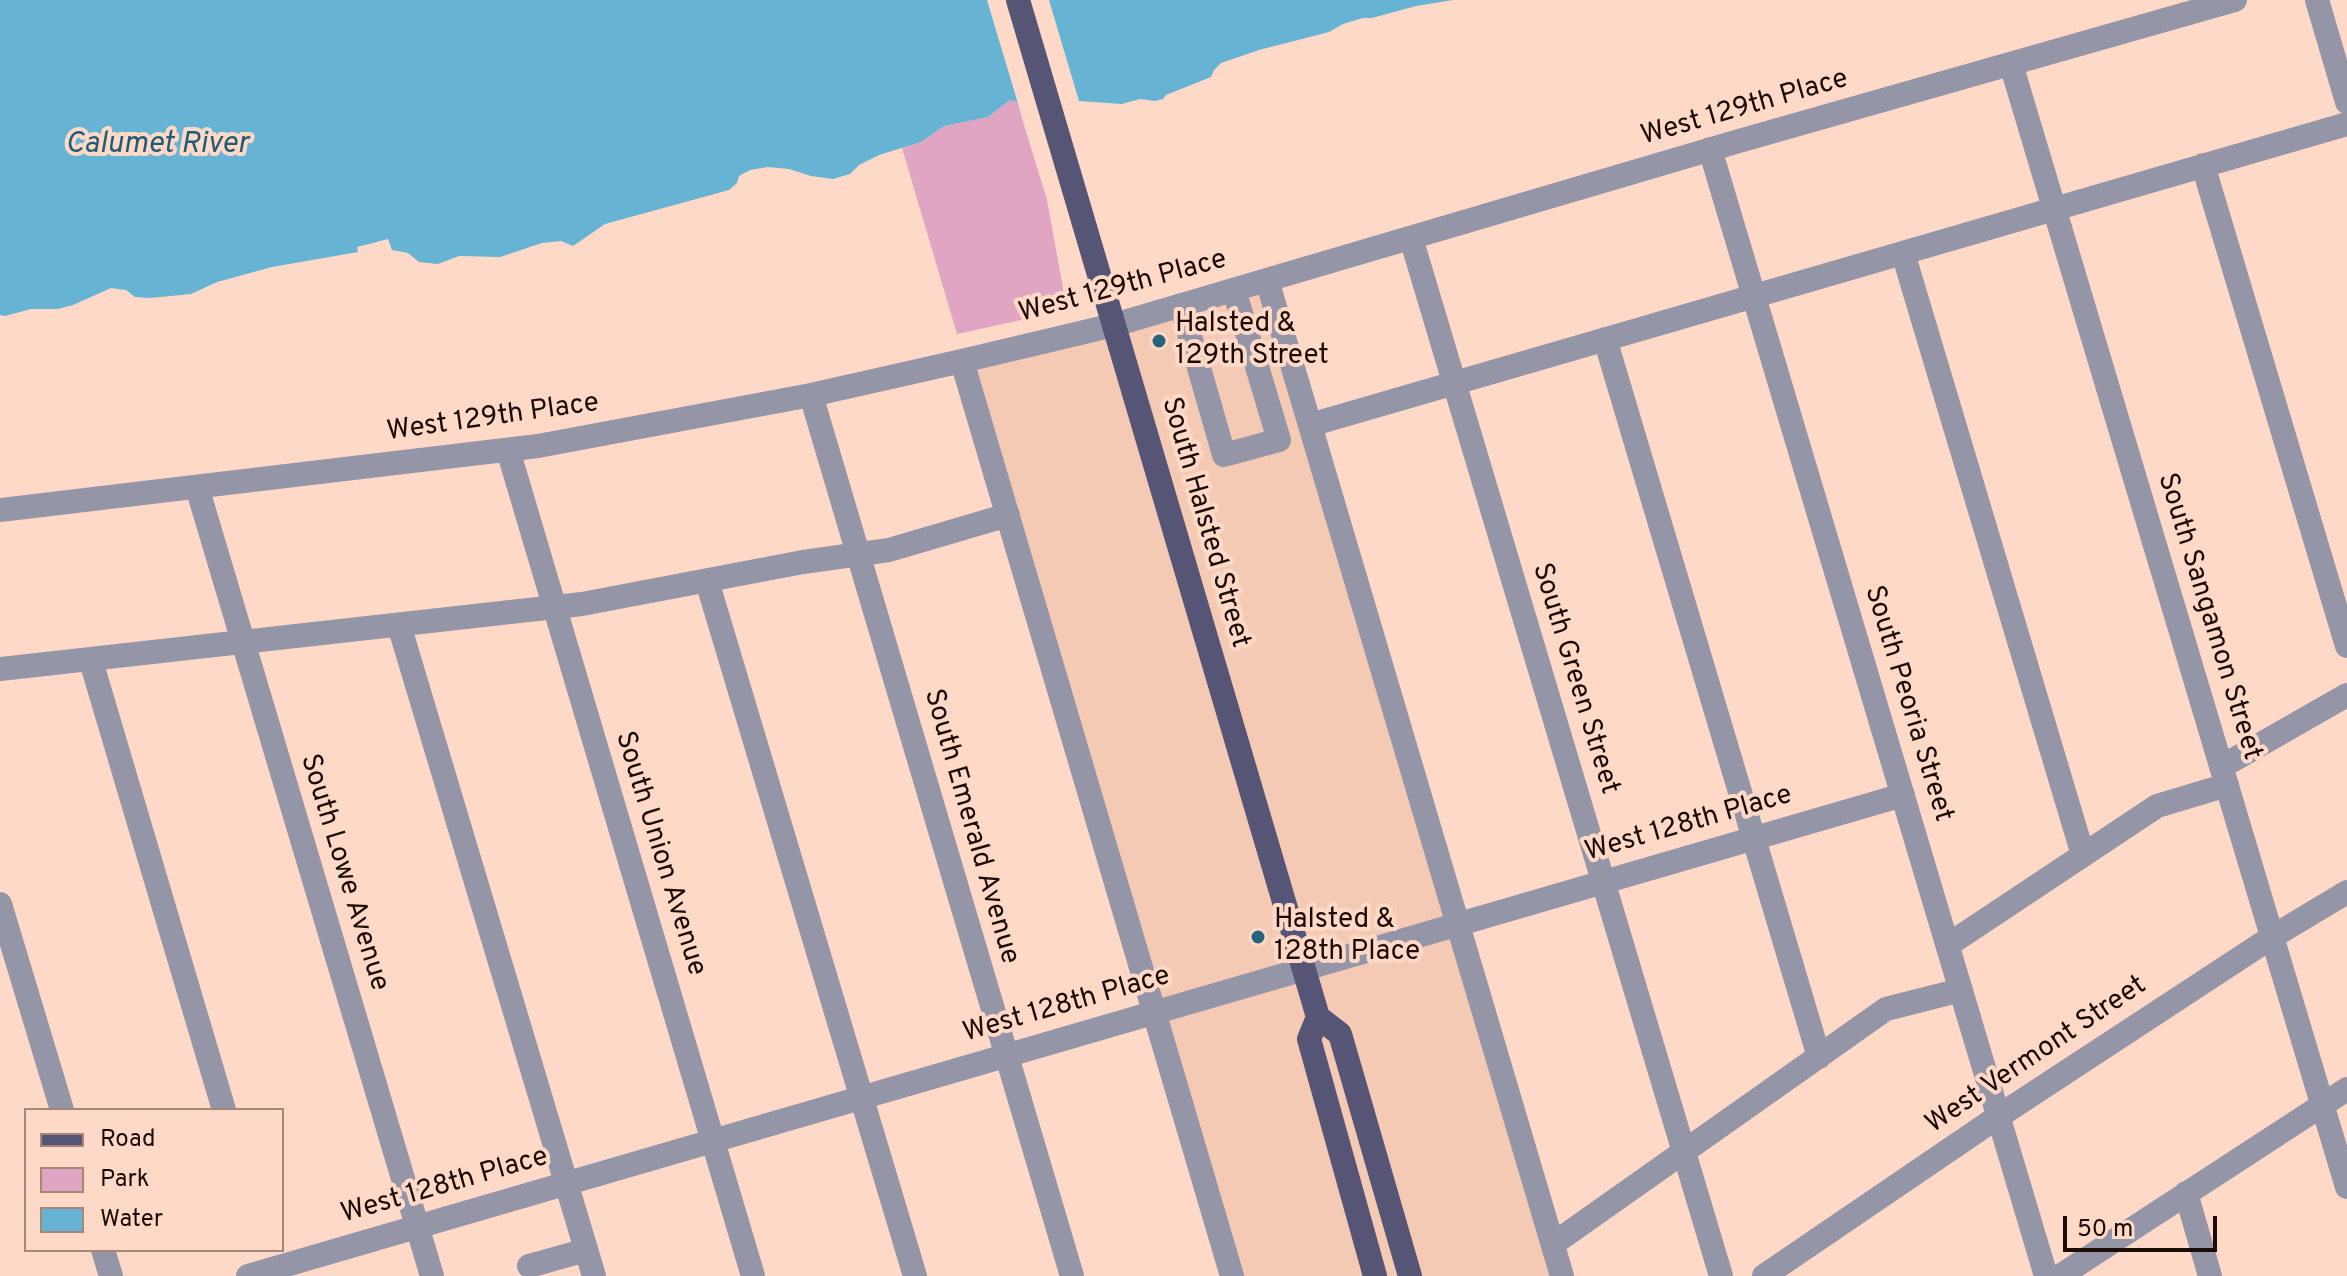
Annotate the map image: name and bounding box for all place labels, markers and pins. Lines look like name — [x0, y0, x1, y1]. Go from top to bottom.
place label: Halsted & 129th Street — [1175, 308, 1329, 374]
marker: Halsted & 129th Street — [1150, 332, 1168, 350]
place label: Halsted & 128th Place — [1274, 904, 1420, 970]
marker: Halsted & 128th Place — [1249, 928, 1267, 946]

